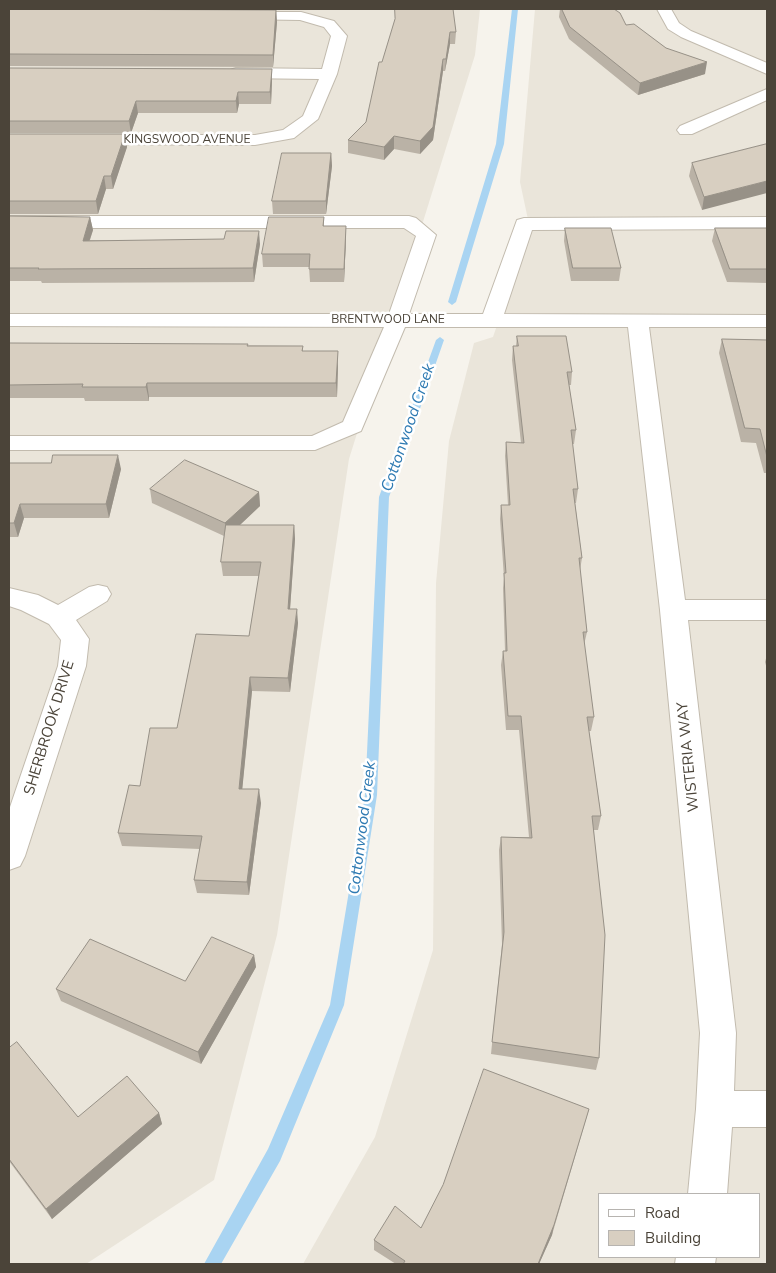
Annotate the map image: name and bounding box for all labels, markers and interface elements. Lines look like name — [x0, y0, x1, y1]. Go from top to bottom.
street label: KINGSWOOD AVENUE — [124, 133, 250, 147]
street label: BRENTWOOD LANE — [331, 313, 445, 327]
water label: Cottonwood Creek — [378, 362, 440, 494]
street label: SHERBROOK DRIVE — [21, 659, 79, 797]
street label: WISTERIA WAY — [674, 701, 704, 813]
water label: Cottonwood Creek — [345, 760, 381, 896]
legend — [598, 1193, 761, 1258]
text: Road — [645, 1203, 680, 1223]
text: Building — [645, 1228, 701, 1248]

